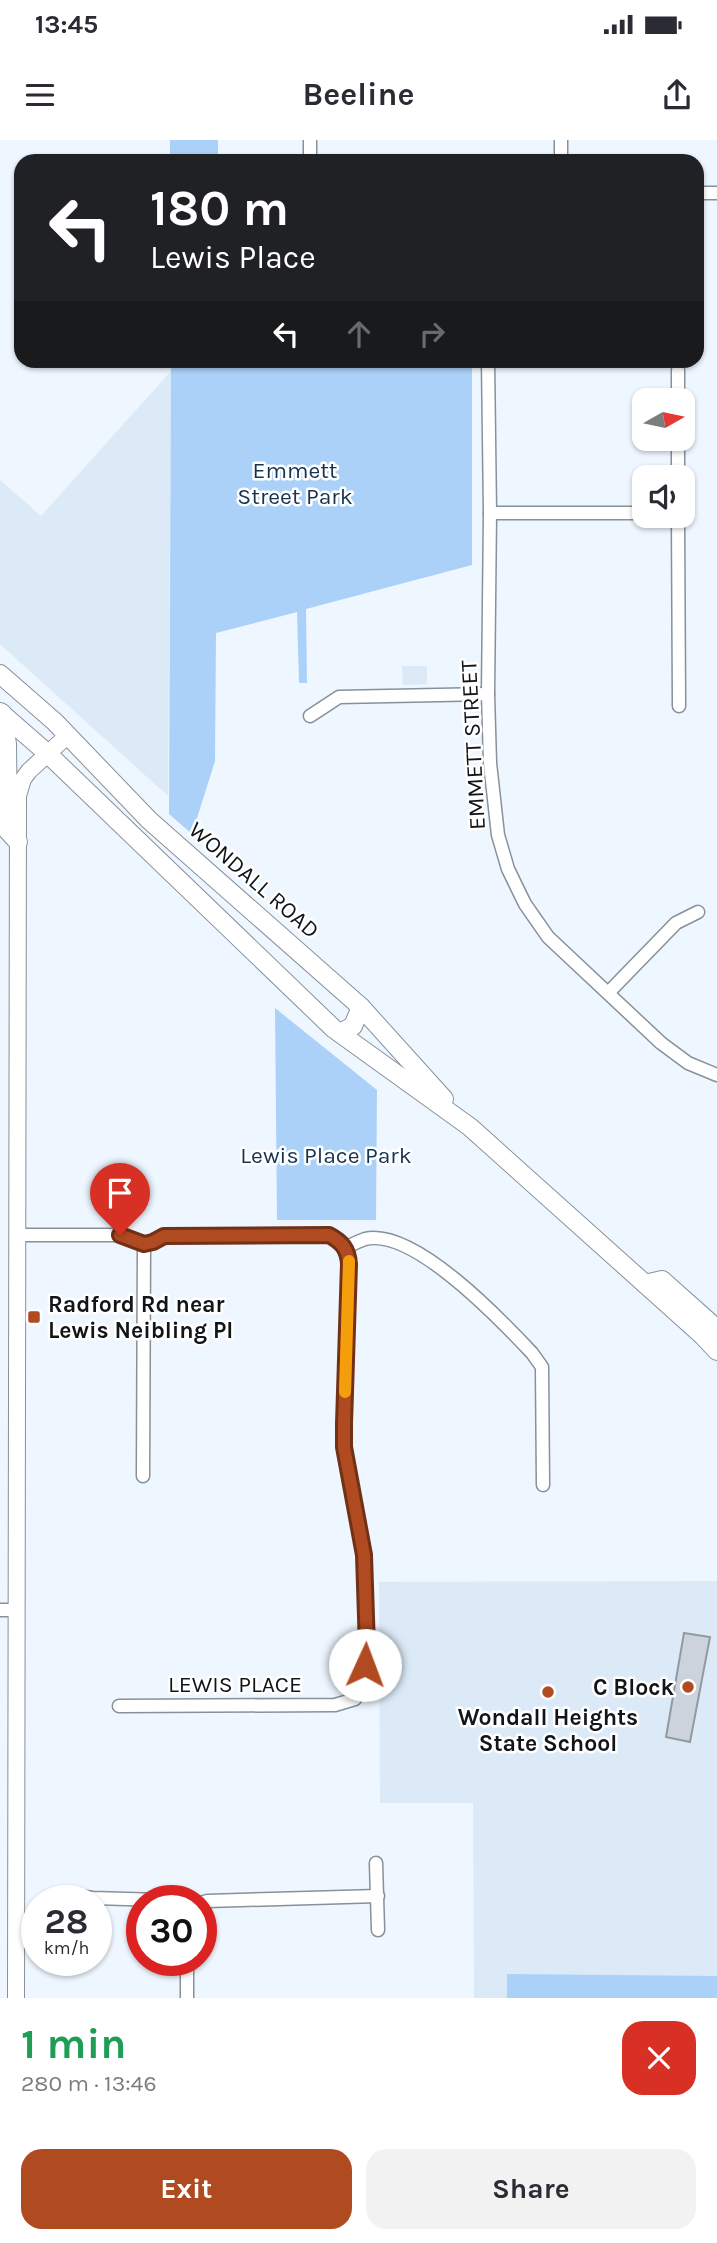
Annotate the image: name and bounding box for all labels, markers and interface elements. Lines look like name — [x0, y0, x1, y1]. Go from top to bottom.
text: 13:45 — [35, 9, 98, 40]
icon: menu — [21, 76, 59, 114]
text: Beeline — [303, 76, 414, 113]
icon: share — [658, 76, 696, 114]
text: 180 m — [150, 180, 289, 237]
icon: left — [35, 182, 126, 273]
text: Lewis Place — [150, 239, 316, 276]
icon: left — [267, 315, 305, 353]
icon: ahead — [340, 315, 378, 353]
icon: right — [413, 315, 451, 353]
north arrow — [632, 388, 695, 452]
map controls — [632, 388, 695, 528]
park label: Emmett Street Park — [237, 457, 353, 510]
button: sound — [632, 465, 695, 528]
street label: EMMETT STREET — [455, 659, 491, 831]
street label: WONDALL ROAD — [183, 816, 325, 944]
park label: Lewis Place Park — [240, 1142, 412, 1169]
pin — [90, 1163, 150, 1235]
icon: arrive — [101, 1174, 139, 1212]
place label: Radford Rd near Lewis Neibling Pl — [48, 1291, 233, 1344]
marker: Radford Rd near Lewis Neibling Pl — [26, 1309, 42, 1325]
position arrow — [328, 1628, 402, 1702]
street label: LEWIS PLACE — [168, 1671, 302, 1698]
place label: C Block — [593, 1674, 674, 1701]
marker: C Block — [680, 1679, 696, 1695]
marker: Wondall Heights State School — [540, 1684, 556, 1700]
place label: Wondall Heights State School — [458, 1704, 638, 1757]
speed limit sign: 30 — [126, 1885, 217, 1976]
text: 28 — [45, 1901, 88, 1942]
text: km/h — [44, 1937, 89, 1959]
text: 1 min — [21, 2019, 126, 2069]
button: close — [622, 2021, 696, 2095]
text: 280 m · 13:46 — [21, 2070, 157, 2097]
button: Exit — [21, 2149, 352, 2229]
button: Share — [366, 2149, 696, 2229]

